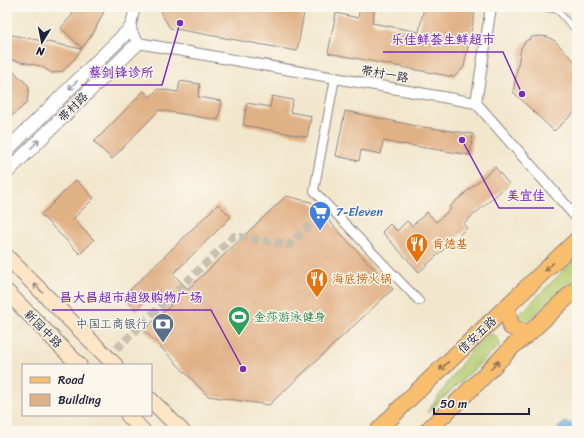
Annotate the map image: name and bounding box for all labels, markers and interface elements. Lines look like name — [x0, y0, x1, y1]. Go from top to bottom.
north arrow — [22, 22, 62, 62]
callout: 乐佳鲜荟生鲜超市 — [383, 27, 503, 52]
text: 乐佳鲜荟生鲜超市 — [391, 28, 495, 51]
text: N — [35, 41, 47, 62]
street label: 带村一路 — [359, 59, 411, 89]
callout: 蔡剑锋诊所 — [81, 60, 162, 85]
text: 蔡剑锋诊所 — [88, 61, 154, 84]
one-way arrow — [68, 80, 78, 90]
street label: 带村路 — [52, 86, 94, 128]
one-way arrow — [30, 140, 40, 149]
callout: 美宜佳 — [499, 183, 554, 208]
text: 美宜佳 — [506, 184, 546, 207]
supermarket icon: 7-Eleven — [307, 199, 333, 232]
place label: 7-Eleven — [336, 201, 383, 223]
restaurant icon: 肯德基 — [404, 231, 430, 264]
place label: 肯德基 — [432, 233, 468, 255]
one-way arrow — [544, 262, 554, 272]
restaurant icon: 海底捞火锅 — [304, 266, 330, 299]
place label: 海底捞火锅 — [332, 268, 392, 290]
one-way arrow — [33, 283, 43, 293]
callout: 昌大昌超市超级购物广场 — [52, 285, 211, 310]
text: 昌大昌超市超级购物广场 — [59, 286, 203, 309]
street label: 新园中路 — [18, 304, 68, 354]
sports icon: 金莎游泳健身 — [226, 304, 252, 337]
place label: 金莎游泳健身 — [254, 306, 326, 328]
bank icon: 中国工商银行 — [150, 311, 176, 344]
street label: 信安五路 — [452, 311, 502, 359]
place label: 中国工商银行 — [76, 313, 148, 335]
one-way arrow — [490, 360, 500, 370]
one-way arrow — [440, 361, 450, 370]
legend — [22, 364, 152, 416]
text: Road — [58, 369, 85, 391]
text: Building — [58, 389, 101, 411]
scale bar — [434, 390, 529, 416]
text: 50 m — [440, 393, 467, 415]

